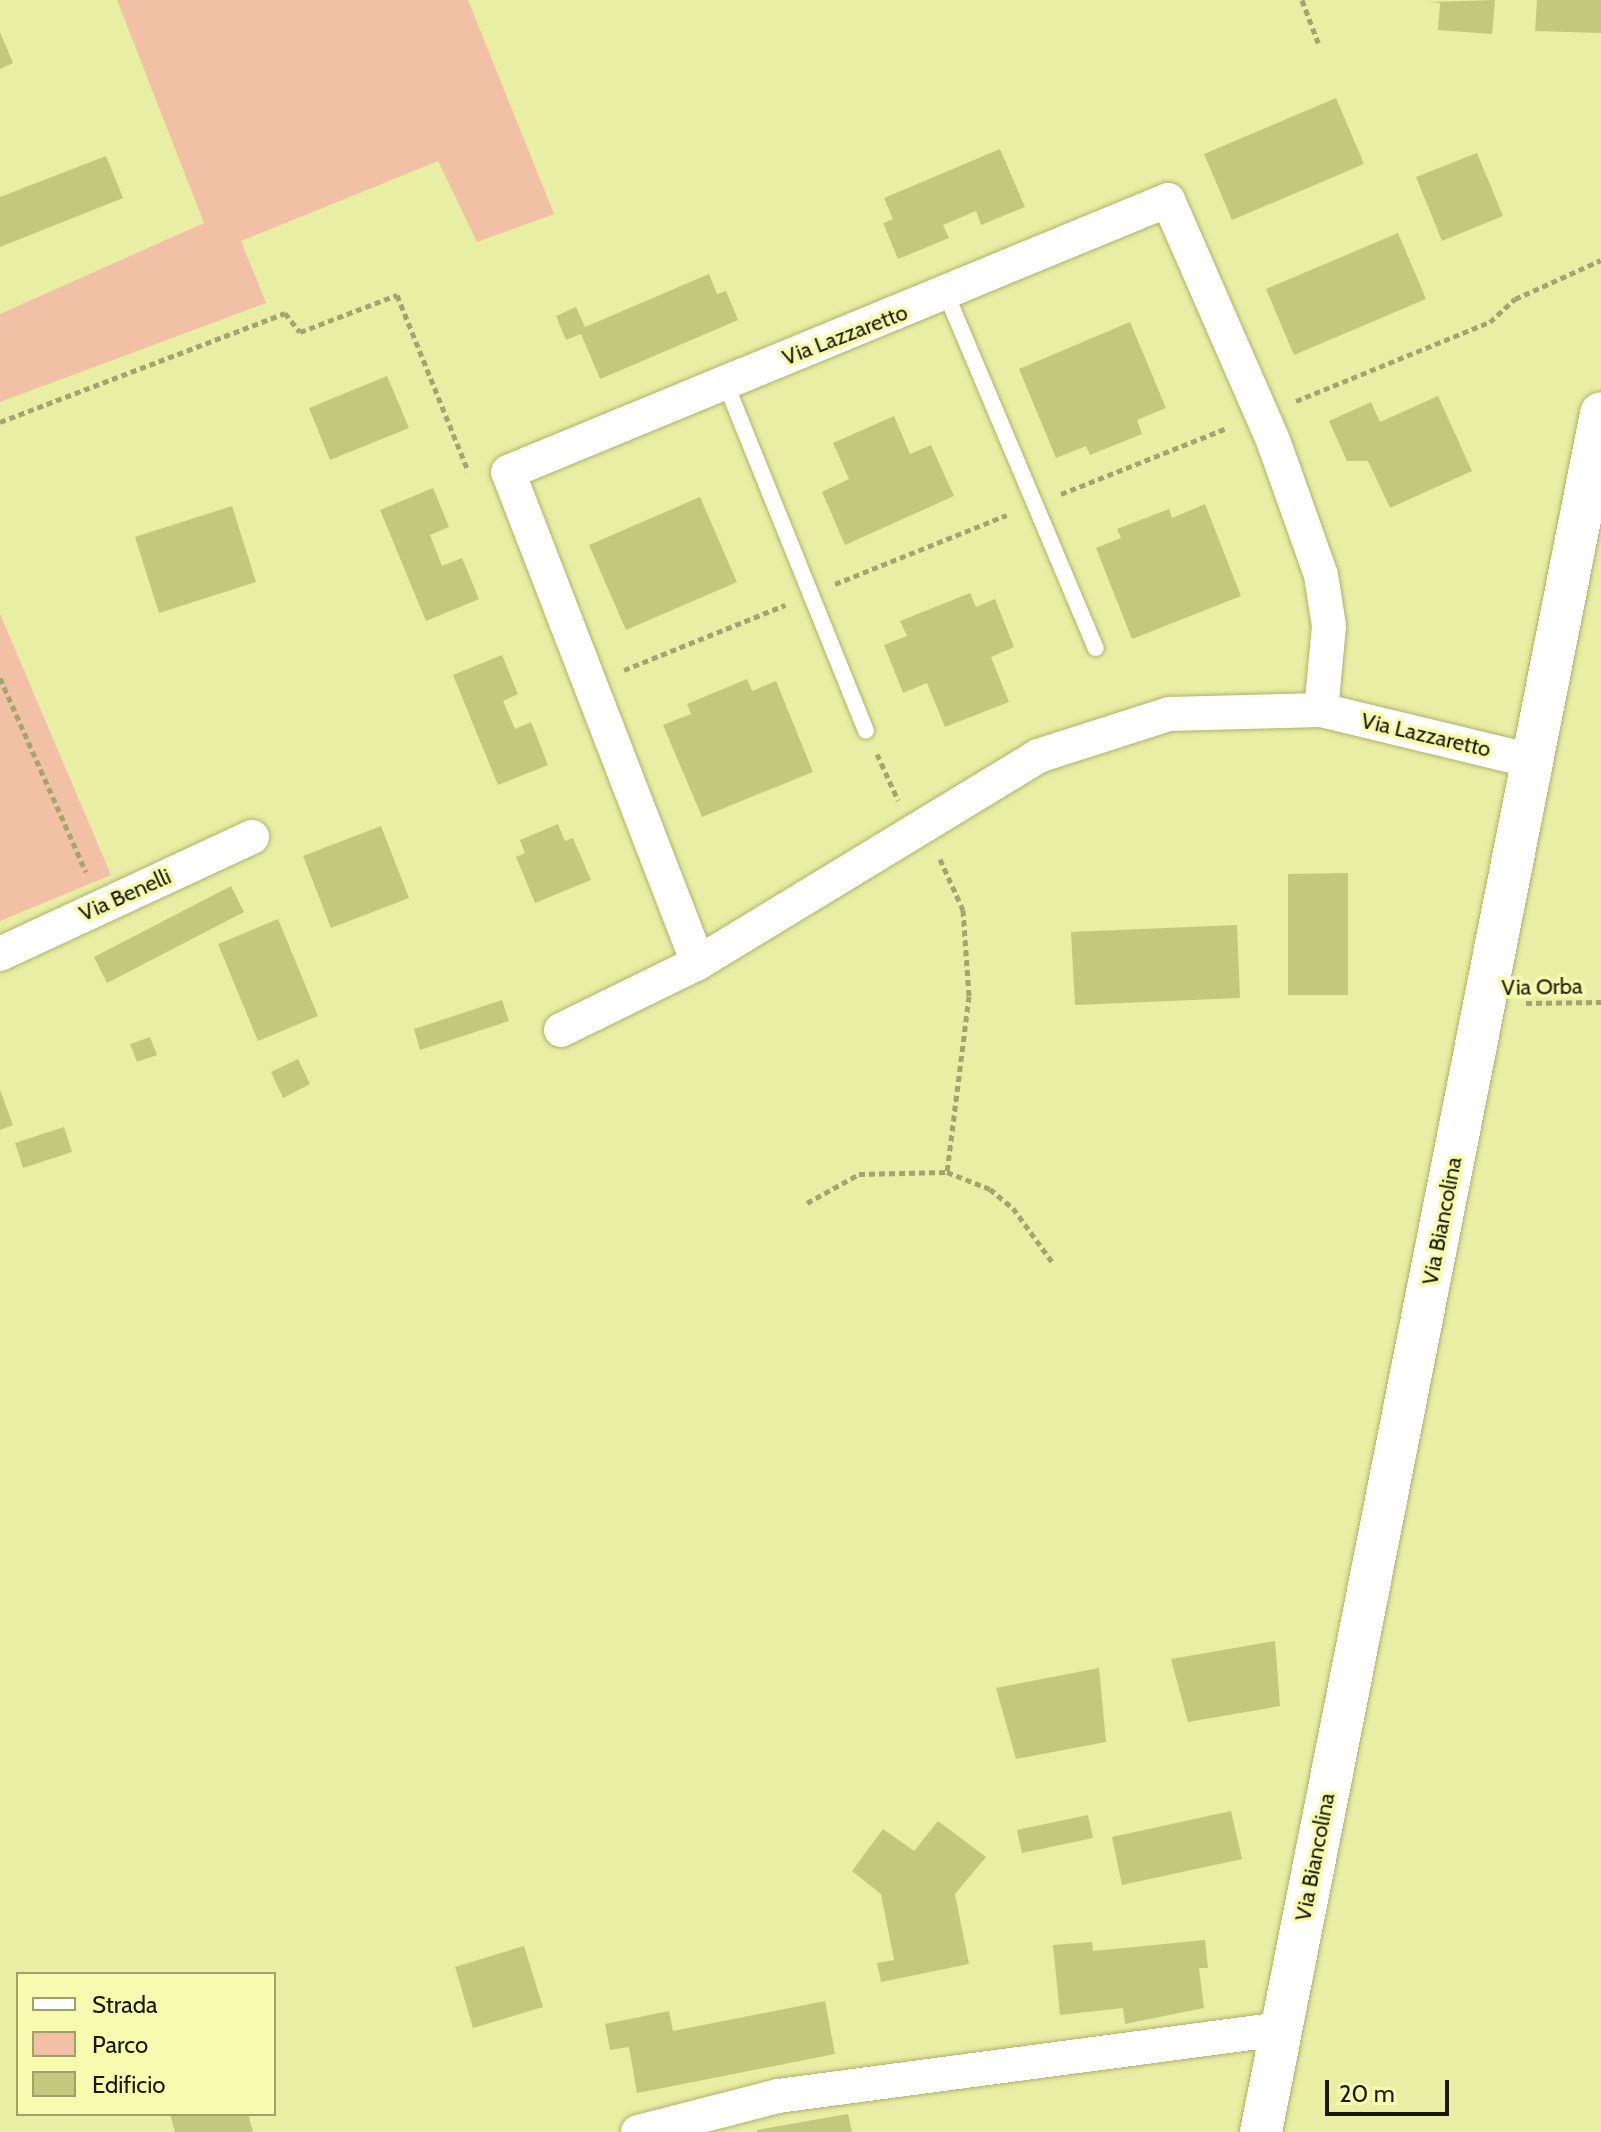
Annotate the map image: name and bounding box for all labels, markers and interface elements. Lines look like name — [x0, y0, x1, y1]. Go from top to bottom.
street label: Via Lazzaretto — [779, 299, 911, 371]
street label: Via Lazzaretto — [1359, 707, 1493, 763]
street label: Via Benelli — [75, 863, 175, 927]
street label: Via Orba — [1501, 973, 1583, 1001]
street label: Via Biancolina — [1417, 1155, 1467, 1287]
street label: Via Biancolina — [1290, 1791, 1340, 1923]
legend — [16, 1972, 276, 2116]
text: Strada — [92, 1990, 158, 2019]
text: Parco — [92, 2030, 148, 2059]
scale bar — [1329, 2064, 1453, 2114]
text: Edificio — [92, 2070, 166, 2099]
text: 20 m — [1339, 2079, 1395, 2108]

